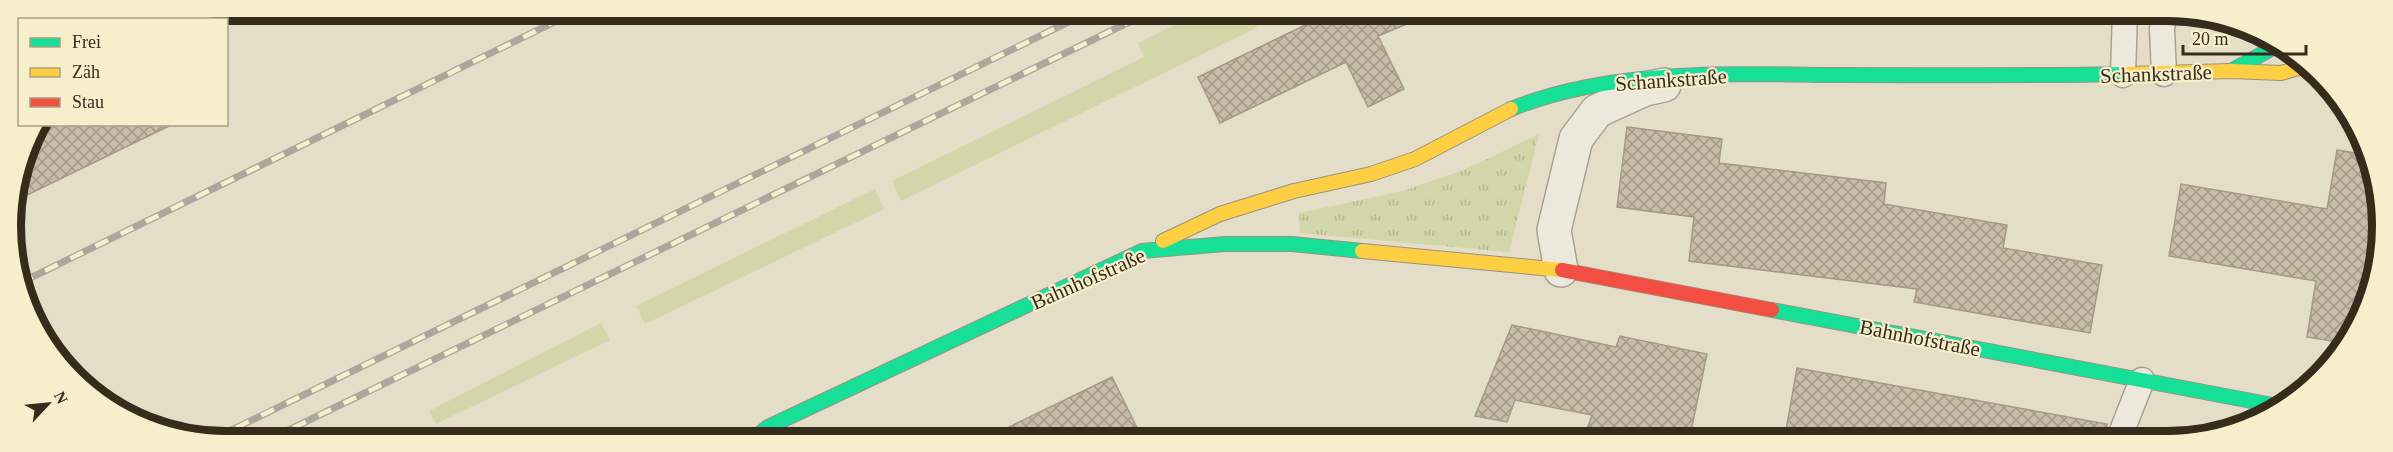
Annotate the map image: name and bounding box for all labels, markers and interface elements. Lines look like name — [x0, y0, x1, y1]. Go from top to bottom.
legend — [18, 18, 228, 126]
scale bar — [2183, 18, 2306, 56]
text: 20 m — [2192, 29, 2229, 49]
text: Frei — [72, 32, 101, 52]
street label: Schankstraße — [2100, 60, 2212, 88]
text: Zäh — [72, 62, 100, 82]
street label: Schankstraße — [1614, 64, 1728, 96]
text: Stau — [72, 92, 104, 112]
street label: Bahnhofstraße — [1027, 243, 1149, 315]
street label: Bahnhofstraße — [1858, 315, 1982, 361]
north arrow — [18, 374, 78, 434]
text: N — [51, 389, 71, 407]

